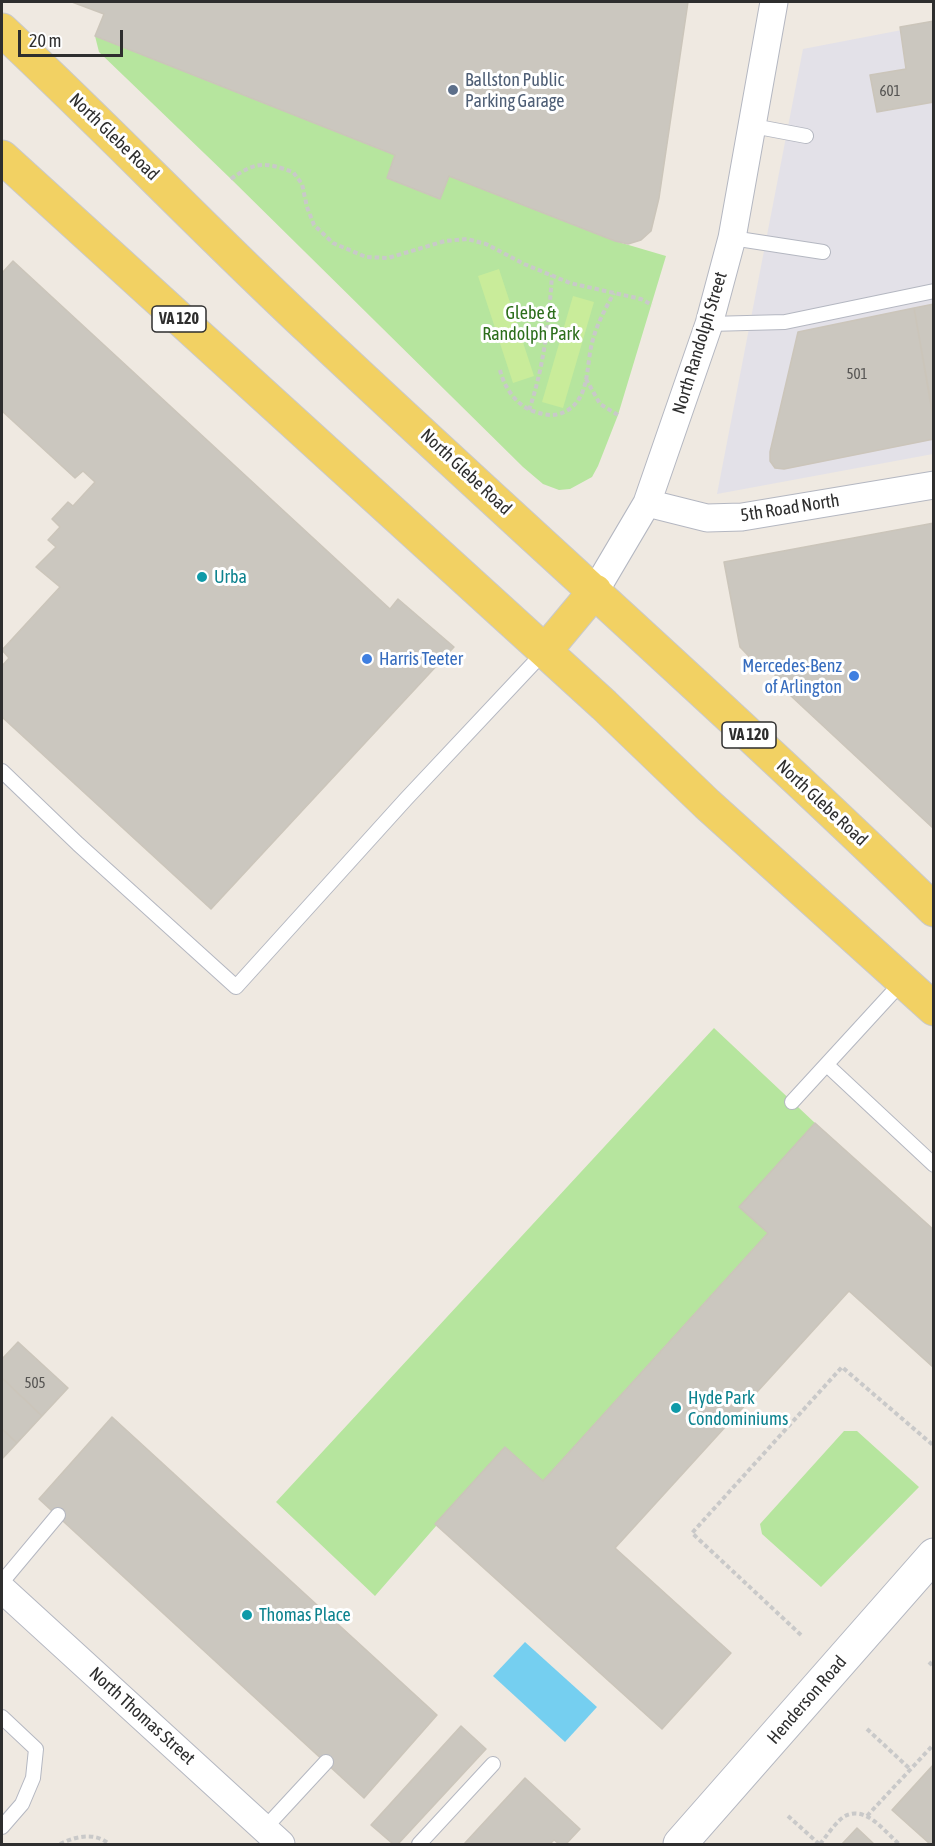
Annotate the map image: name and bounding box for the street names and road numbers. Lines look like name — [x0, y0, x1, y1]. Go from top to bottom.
street label: North Glebe Road — [65, 89, 163, 185]
street label: North Randolph Street — [668, 269, 732, 417]
road number: VA 120 — [152, 306, 206, 332]
street label: North Glebe Road — [416, 424, 516, 520]
street label: 5th Road North — [739, 490, 841, 526]
road number: VA 120 — [722, 722, 776, 748]
street label: North Glebe Road — [772, 755, 872, 851]
street label: Henderson Road — [763, 1652, 851, 1748]
street label: North Thomas Street — [85, 1663, 199, 1769]

